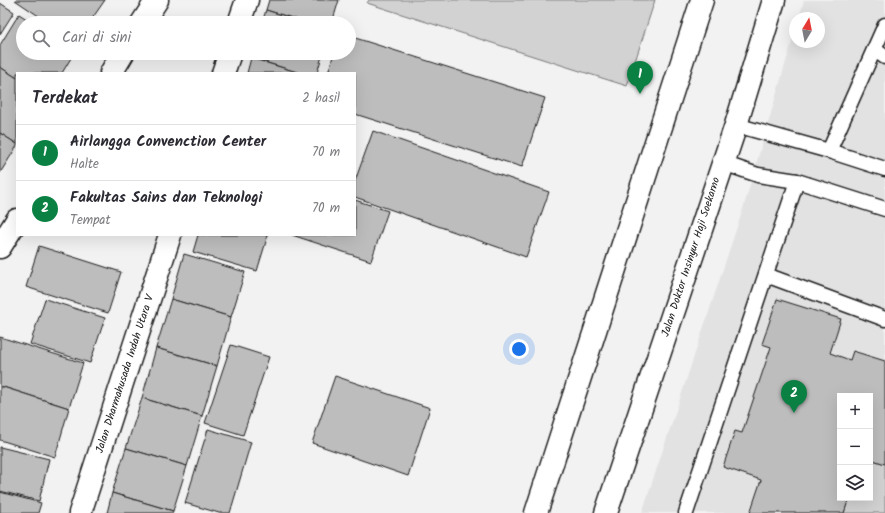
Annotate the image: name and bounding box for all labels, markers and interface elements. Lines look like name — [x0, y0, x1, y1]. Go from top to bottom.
north arrow — [789, 12, 825, 48]
search box — [16, 16, 356, 60]
text: Cari di sini — [62, 26, 131, 50]
icon: search — [30, 27, 52, 49]
pin: 1 — [627, 61, 653, 94]
text: Terdekat — [32, 85, 98, 112]
text: 2 hasil — [302, 88, 340, 109]
text: Airlangga Convenction Center — [70, 130, 266, 154]
text: 1 — [43, 142, 47, 163]
text: 70 m — [312, 142, 340, 163]
text: Halte — [70, 154, 99, 175]
street label: Jalan Doktor Insinyur Haji Soekarno — [657, 175, 725, 339]
text: Fakultas Sains dan Teknologi — [70, 186, 262, 210]
text: 2 — [41, 198, 49, 219]
text: 70 m — [312, 198, 340, 219]
text: Tempat — [70, 210, 111, 231]
street label: Jalan Dharmahusada Indah Utara V — [91, 291, 159, 455]
your location — [509, 339, 529, 359]
pin: 2 — [781, 380, 807, 413]
map controls — [837, 393, 873, 501]
button: + — [837, 393, 873, 429]
button: − — [837, 429, 873, 465]
button: layers — [837, 465, 873, 501]

